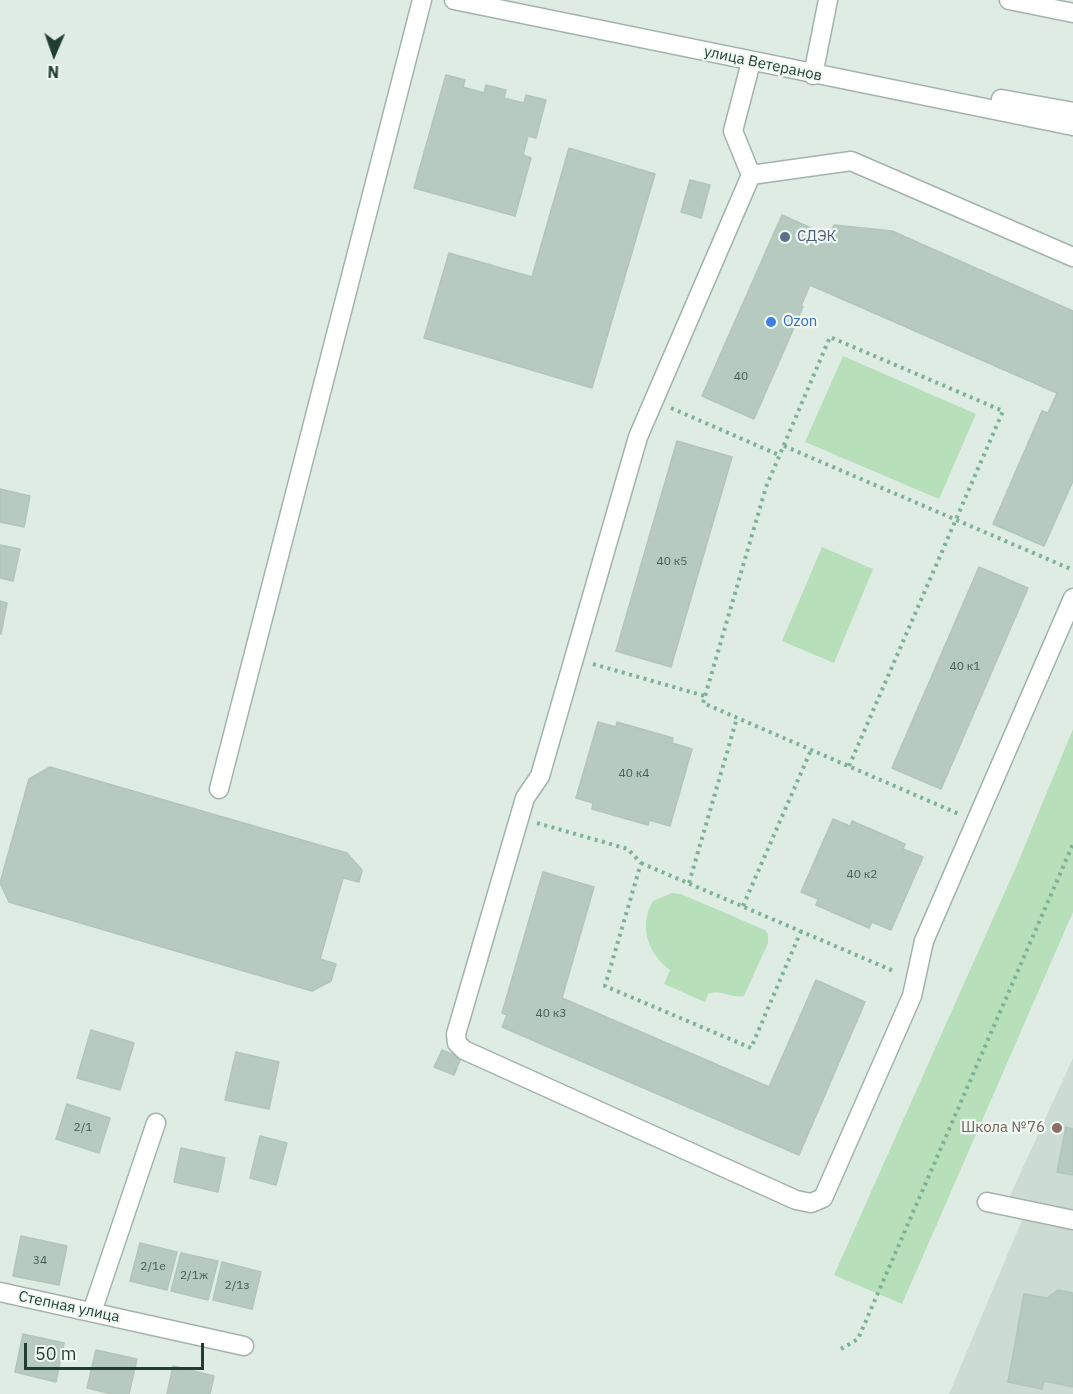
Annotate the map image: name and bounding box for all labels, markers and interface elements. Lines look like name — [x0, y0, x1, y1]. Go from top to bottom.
north arrow — [24, 24, 84, 84]
street label: улица Ветеранов — [702, 43, 824, 85]
text: N — [47, 62, 60, 82]
place label: СДЭК — [797, 228, 837, 246]
marker: СДЭК — [778, 230, 792, 244]
place label: Ozon — [783, 313, 817, 331]
marker: Ozon — [764, 315, 778, 329]
house number: 40 — [734, 370, 748, 384]
house number: 40 к5 — [656, 555, 688, 569]
house number: 40 к1 — [949, 660, 981, 674]
house number: 40 к4 — [618, 767, 650, 781]
house number: 40 к2 — [846, 868, 878, 882]
house number: 40 к3 — [535, 1007, 567, 1021]
place label: Школа №76 — [961, 1119, 1045, 1137]
house number: 2/1 — [74, 1121, 92, 1135]
marker: Школа №76 — [1050, 1121, 1064, 1135]
house number: 34 — [33, 1254, 47, 1268]
house number: 2/1е — [140, 1260, 166, 1274]
house number: 2/1ж — [180, 1269, 208, 1283]
house number: 2/1з — [224, 1279, 250, 1293]
street label: Степная улица — [17, 1287, 121, 1327]
scale bar — [27, 1331, 207, 1369]
text: 50 m — [35, 1342, 77, 1365]

